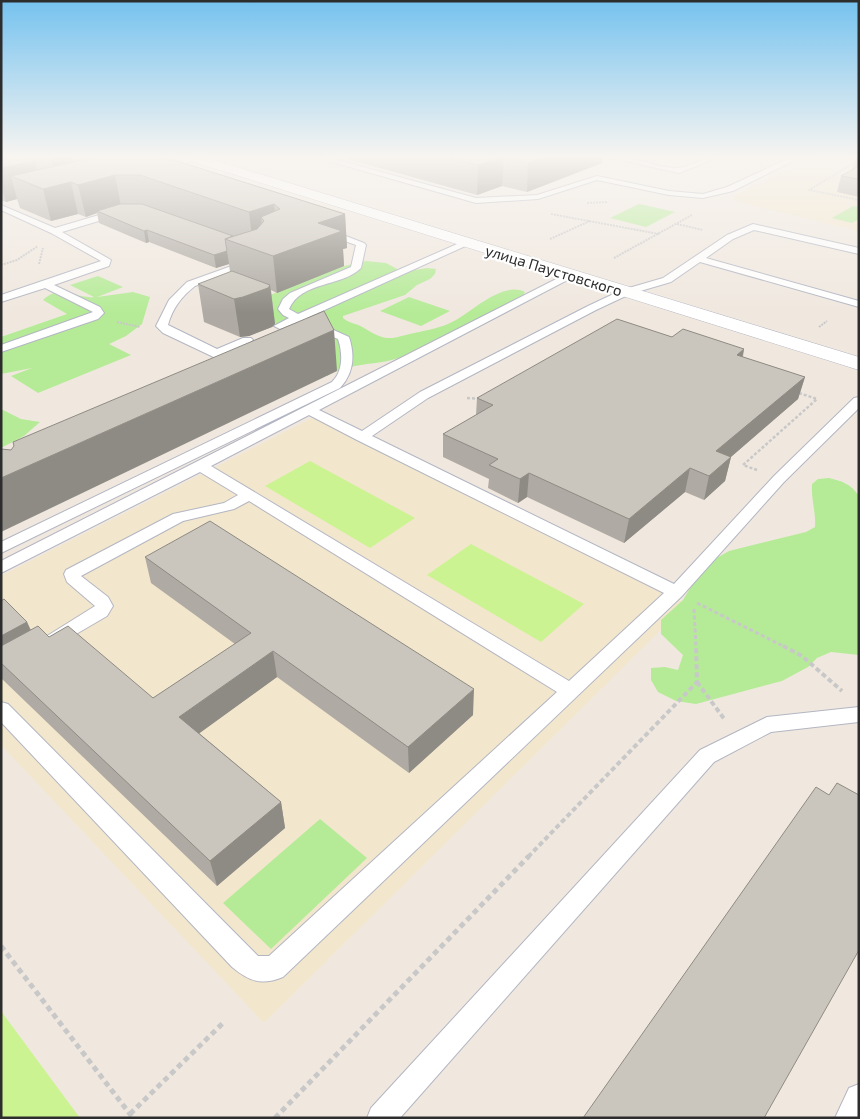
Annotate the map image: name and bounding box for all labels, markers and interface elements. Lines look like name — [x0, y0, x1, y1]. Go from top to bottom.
street label: улица Паустовского — [483, 241, 625, 300]

